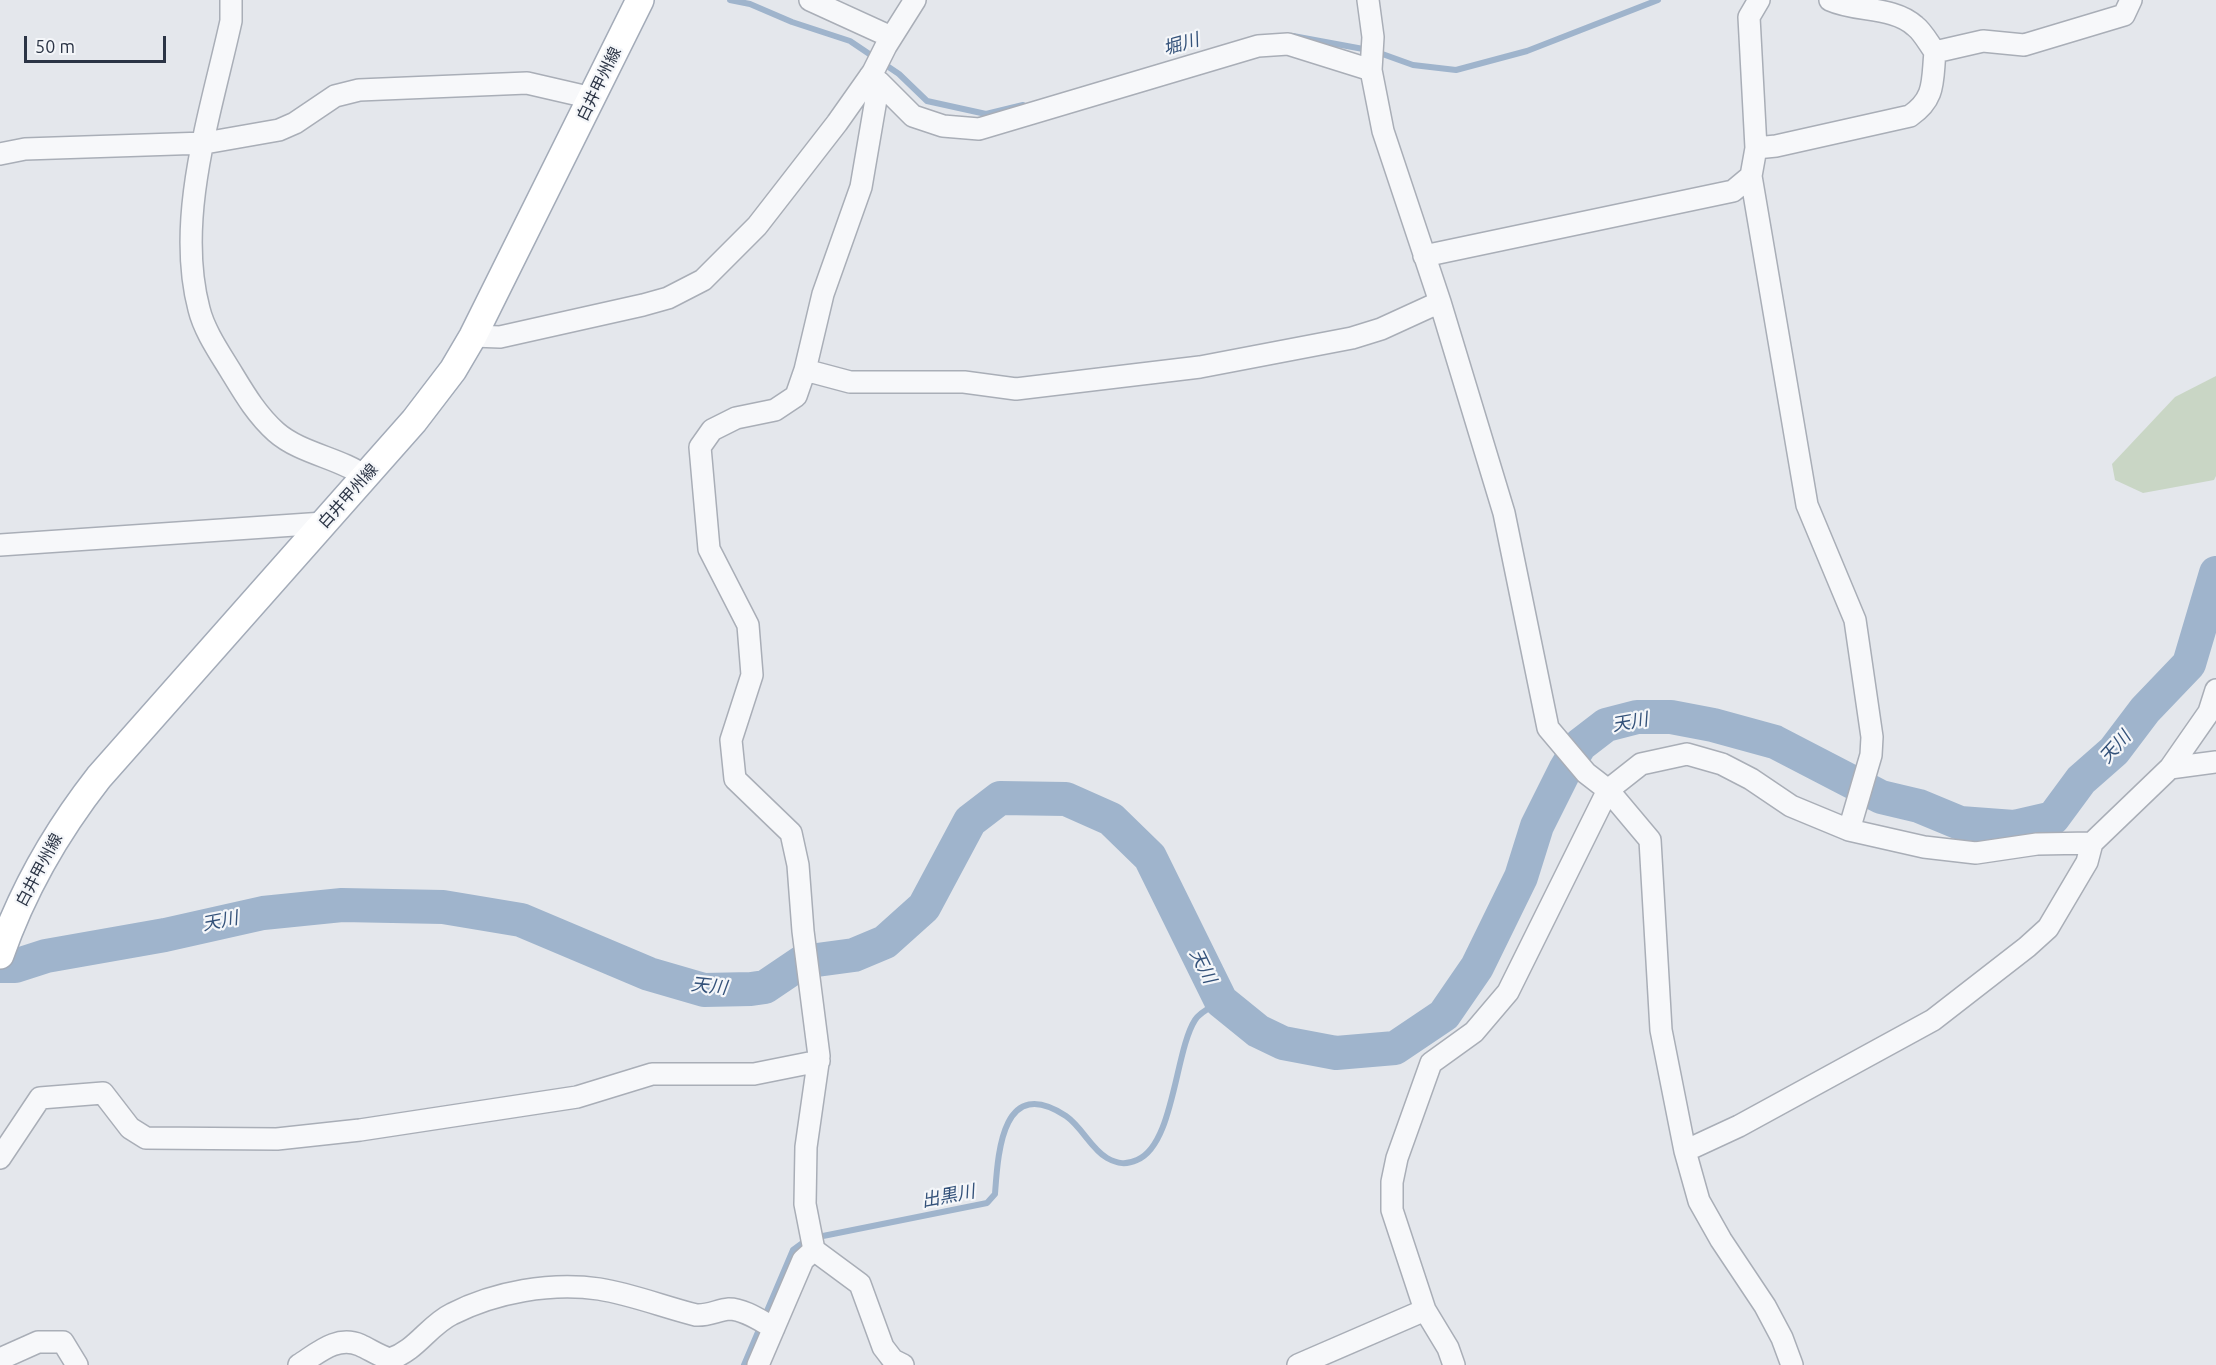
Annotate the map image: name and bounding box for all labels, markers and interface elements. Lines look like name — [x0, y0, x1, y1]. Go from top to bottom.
scale bar — [27, 24, 170, 62]
water label: 堀川 — [1161, 29, 1201, 59]
text: 50 m — [35, 36, 75, 56]
street label: 白井甲州線 — [573, 44, 625, 124]
street label: 白井甲州線 — [314, 460, 382, 532]
water label: 天川 — [1610, 708, 1650, 736]
water label: 天川 — [2095, 726, 2135, 768]
street label: 白井甲州線 — [12, 830, 66, 910]
water label: 天川 — [200, 907, 240, 935]
water label: 天川 — [1185, 945, 1221, 987]
water label: 天川 — [690, 973, 728, 999]
water label: 出黒川 — [919, 1180, 977, 1212]

